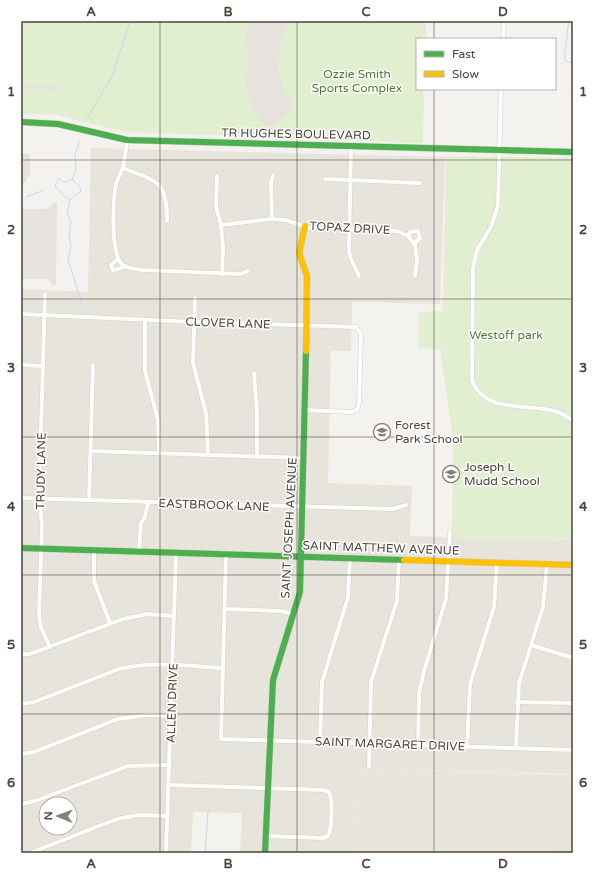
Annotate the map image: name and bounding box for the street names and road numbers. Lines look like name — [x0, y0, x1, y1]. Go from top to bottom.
street label: TR HUGHES BOULEVARD — [221, 126, 371, 142]
street label: TOPAZ DRIVE — [309, 219, 391, 237]
street label: CLOVER LANE — [185, 315, 271, 331]
street label: TRUDY LANE — [33, 432, 49, 510]
street label: SAINT JOSEPH AVENUE — [278, 457, 300, 599]
street label: EASTBROOK LANE — [158, 496, 270, 514]
street label: SAINT MATTHEW AVENUE — [302, 538, 460, 558]
street label: ALLEN DRIVE — [164, 662, 180, 743]
street label: SAINT MARGARET DRIVE — [315, 734, 466, 754]

